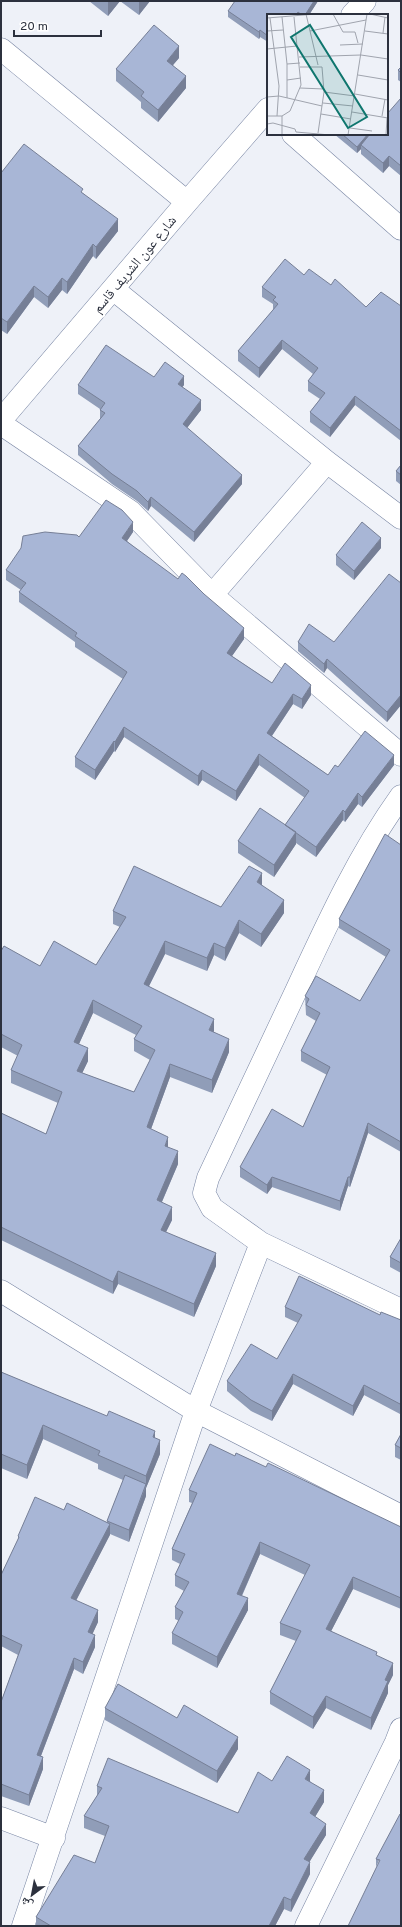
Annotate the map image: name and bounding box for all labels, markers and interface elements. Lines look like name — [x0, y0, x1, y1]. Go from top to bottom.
scale bar — [14, 12, 101, 38]
inset map — [267, 14, 388, 135]
text: 20 m — [20, 19, 48, 35]
street label: شارع عون الشريف قاسم — [89, 213, 181, 317]
north arrow — [12, 1875, 52, 1915]
text: ش — [18, 1893, 36, 1912]

